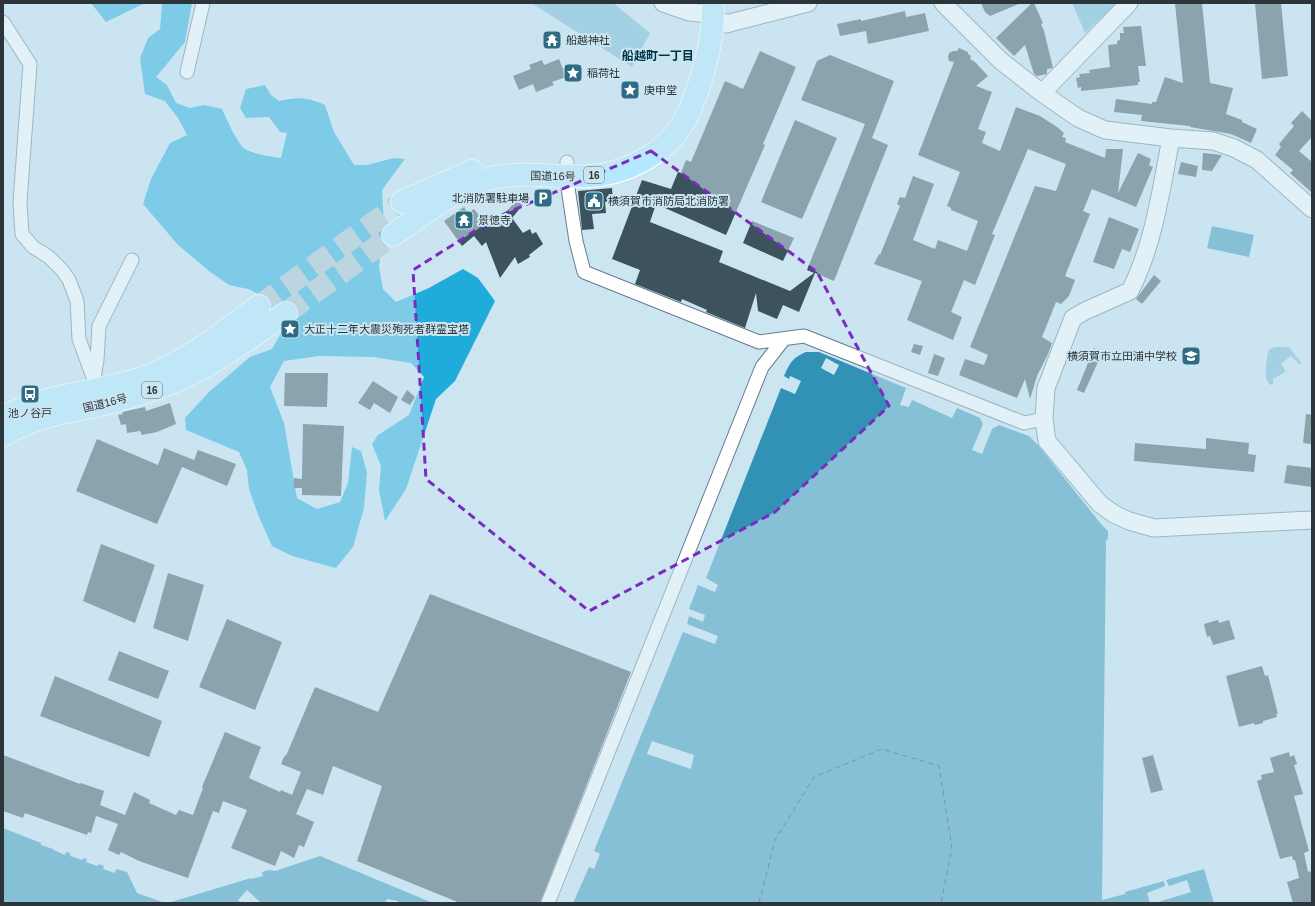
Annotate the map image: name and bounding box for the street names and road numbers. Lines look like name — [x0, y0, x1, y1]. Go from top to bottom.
road number: 16 — [584, 167, 604, 183]
street label: 国道16号 — [530, 170, 576, 182]
road number: 16 — [142, 382, 162, 398]
street label: 国道16号 — [82, 392, 128, 414]

